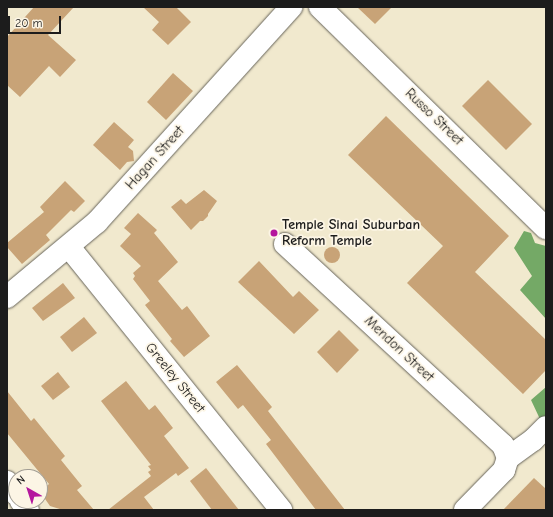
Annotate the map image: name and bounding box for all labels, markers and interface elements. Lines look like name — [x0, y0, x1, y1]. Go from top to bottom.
scale bar — [10, 8, 63, 34]
text: 20 m — [15, 16, 43, 30]
street label: Russo Street — [401, 85, 467, 149]
street label: Hagan Street — [122, 123, 188, 193]
place label: Temple Sinai Suburban Reform Temple — [282, 217, 420, 250]
marker: Temple Sinai Suburban Reform Temple — [269, 228, 279, 238]
street label: Mendon Street — [361, 313, 437, 385]
street label: Greeley Street — [142, 340, 208, 416]
north arrow — [8, 469, 48, 509]
text: N — [14, 473, 28, 487]

